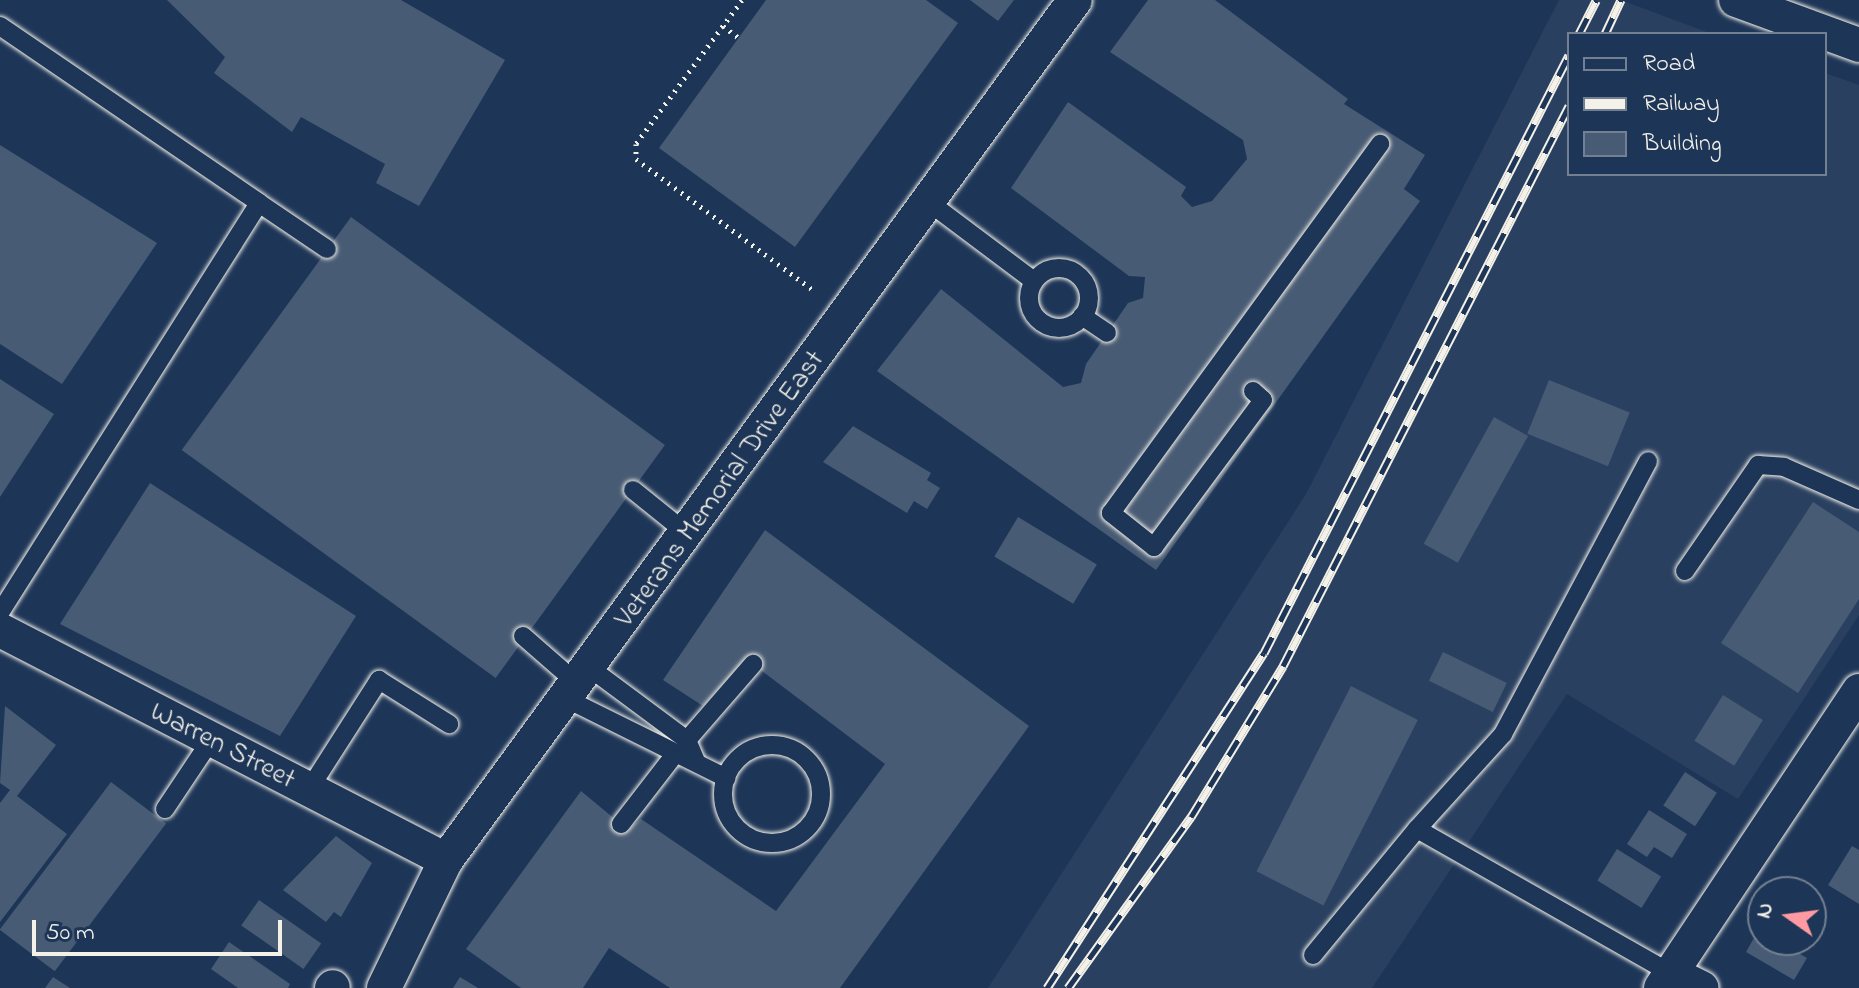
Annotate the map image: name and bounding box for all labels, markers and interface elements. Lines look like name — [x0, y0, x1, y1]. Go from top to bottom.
legend — [1567, 32, 1827, 176]
text: Road — [1643, 47, 1695, 82]
text: Railway — [1643, 87, 1720, 122]
text: Building — [1643, 127, 1722, 162]
street label: Veterans Memorial Drive East — [609, 345, 833, 635]
street label: Warren Street — [144, 696, 300, 798]
north arrow — [1747, 876, 1827, 956]
text: N — [1748, 900, 1783, 922]
scale bar — [36, 904, 286, 954]
text: 50 m — [46, 916, 95, 951]

